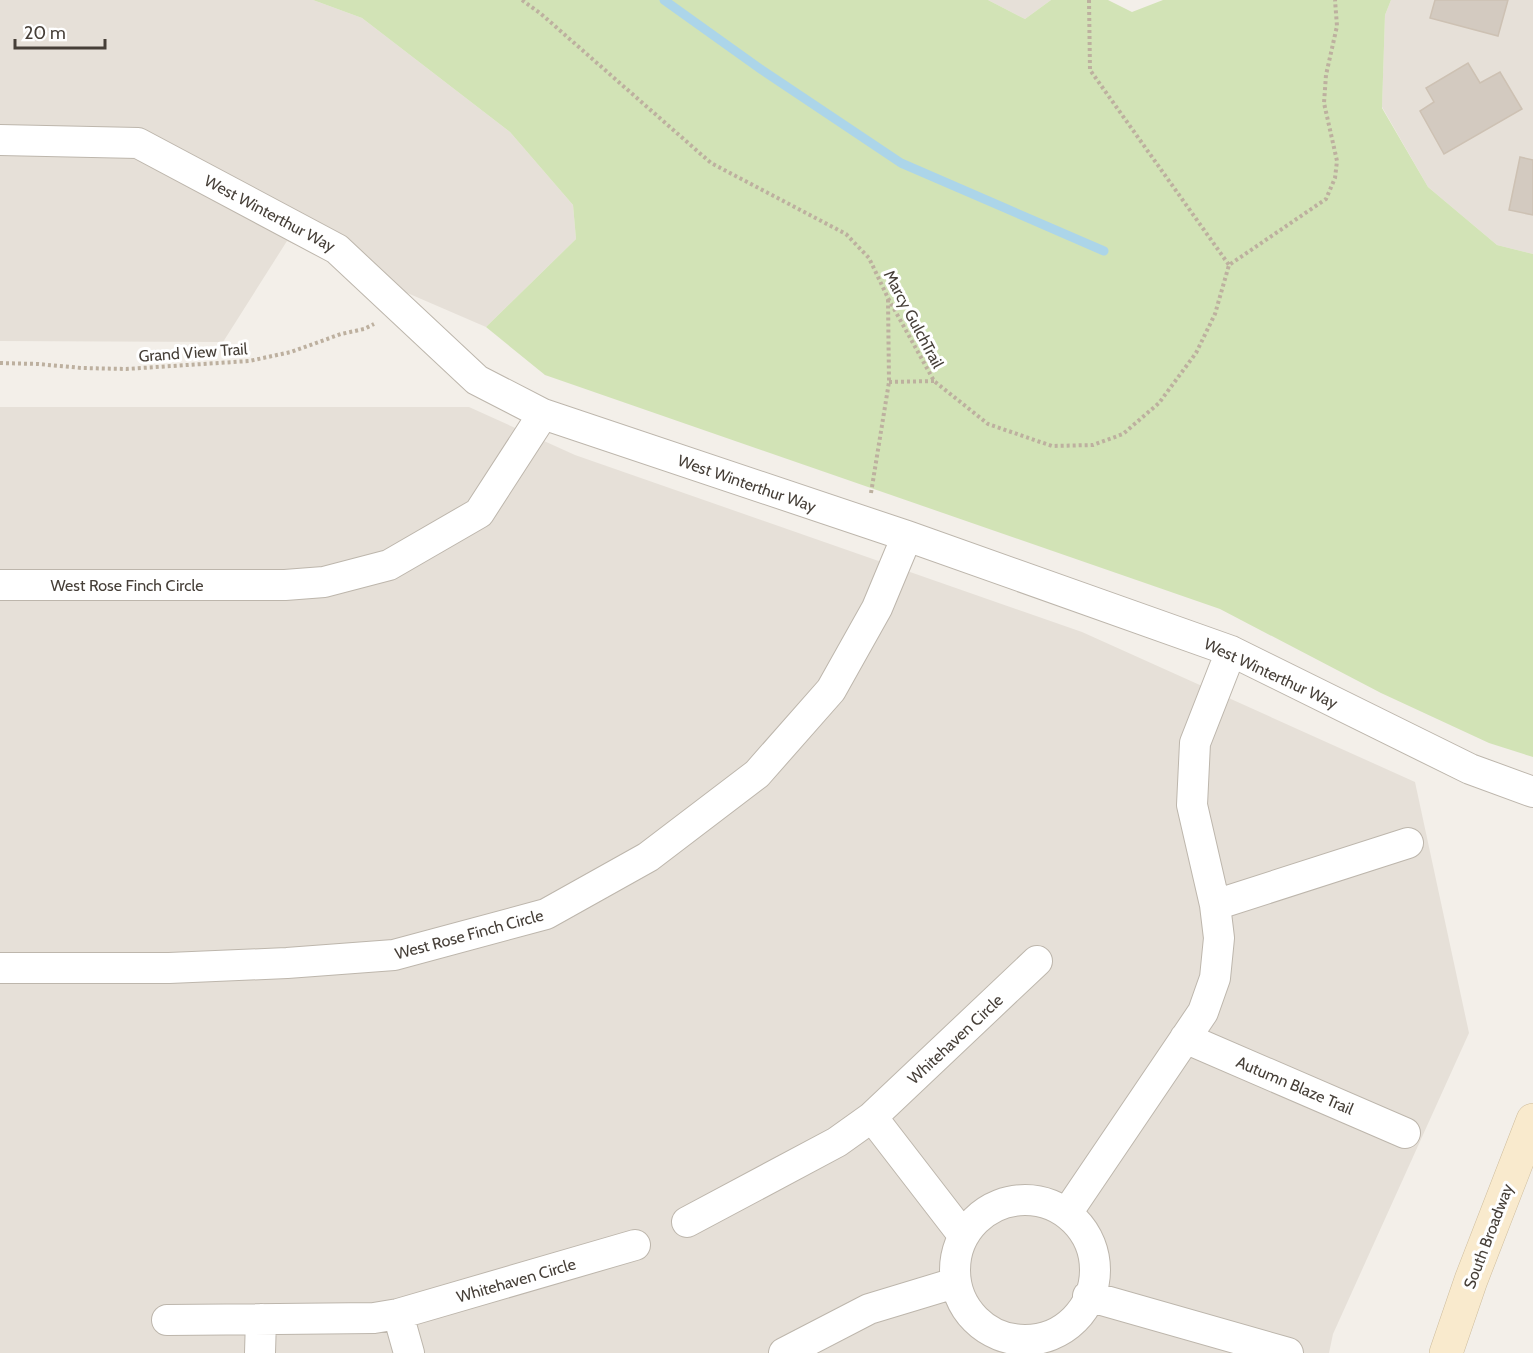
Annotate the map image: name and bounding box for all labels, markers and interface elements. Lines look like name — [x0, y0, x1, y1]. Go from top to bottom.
scale bar — [15, 12, 105, 50]
text: 20 m — [24, 22, 66, 44]
street label: West Winterthur Way — [201, 171, 338, 256]
street label: Marcy GulchTrail — [880, 267, 948, 372]
street label: Grand View Trail — [138, 339, 248, 366]
street label: West Winterthur Way — [675, 451, 819, 516]
street label: West Rose Finch Circle — [51, 576, 203, 595]
street label: West Winterthur Way — [1201, 634, 1341, 713]
street label: West Rose Finch Circle — [393, 906, 545, 963]
street label: Whitehaven Circle — [904, 990, 1007, 1088]
street label: Autumn Blaze Trail — [1233, 1052, 1356, 1119]
street label: South Broadway — [1460, 1181, 1517, 1291]
street label: Whitehaven Circle — [454, 1254, 578, 1307]

